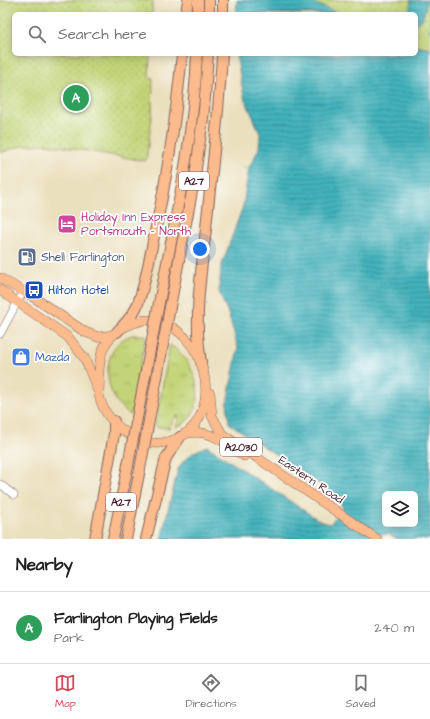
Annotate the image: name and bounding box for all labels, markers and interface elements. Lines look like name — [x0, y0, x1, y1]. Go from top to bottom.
search box — [12, 12, 418, 56]
icon: search — [26, 23, 48, 45]
text: Search here — [58, 24, 147, 45]
pin: A — [63, 83, 89, 113]
road number: A27 — [179, 172, 209, 190]
place label: Holiday Inn Express Portsmouth - North — [81, 209, 191, 240]
hotel icon: Holiday Inn Express Portsmouth - North — [56, 213, 78, 235]
your location — [190, 239, 210, 259]
fuel station icon: Shell Farlington — [16, 246, 38, 268]
place label: Shell Farlington — [41, 249, 124, 267]
bus stop icon: Hilton Hotel — [23, 279, 45, 301]
place label: Hilton Hotel — [48, 282, 109, 299]
shop icon: Mazda — [10, 346, 32, 368]
place label: Mazda — [35, 349, 69, 366]
road number: A2030 — [220, 438, 262, 456]
street label: Eastern Road — [275, 452, 347, 508]
map controls — [382, 491, 418, 527]
button: layers — [382, 491, 418, 527]
road number: A27 — [106, 493, 136, 511]
text: Nearby — [16, 553, 73, 577]
text: Farlington Playing Fields — [54, 608, 218, 629]
text: A — [25, 619, 33, 637]
text: 240 m — [374, 619, 414, 637]
text: Park — [54, 629, 84, 647]
tab: Map — [54, 672, 76, 711]
tab: Directions — [185, 672, 237, 711]
tab: Saved — [346, 672, 376, 711]

